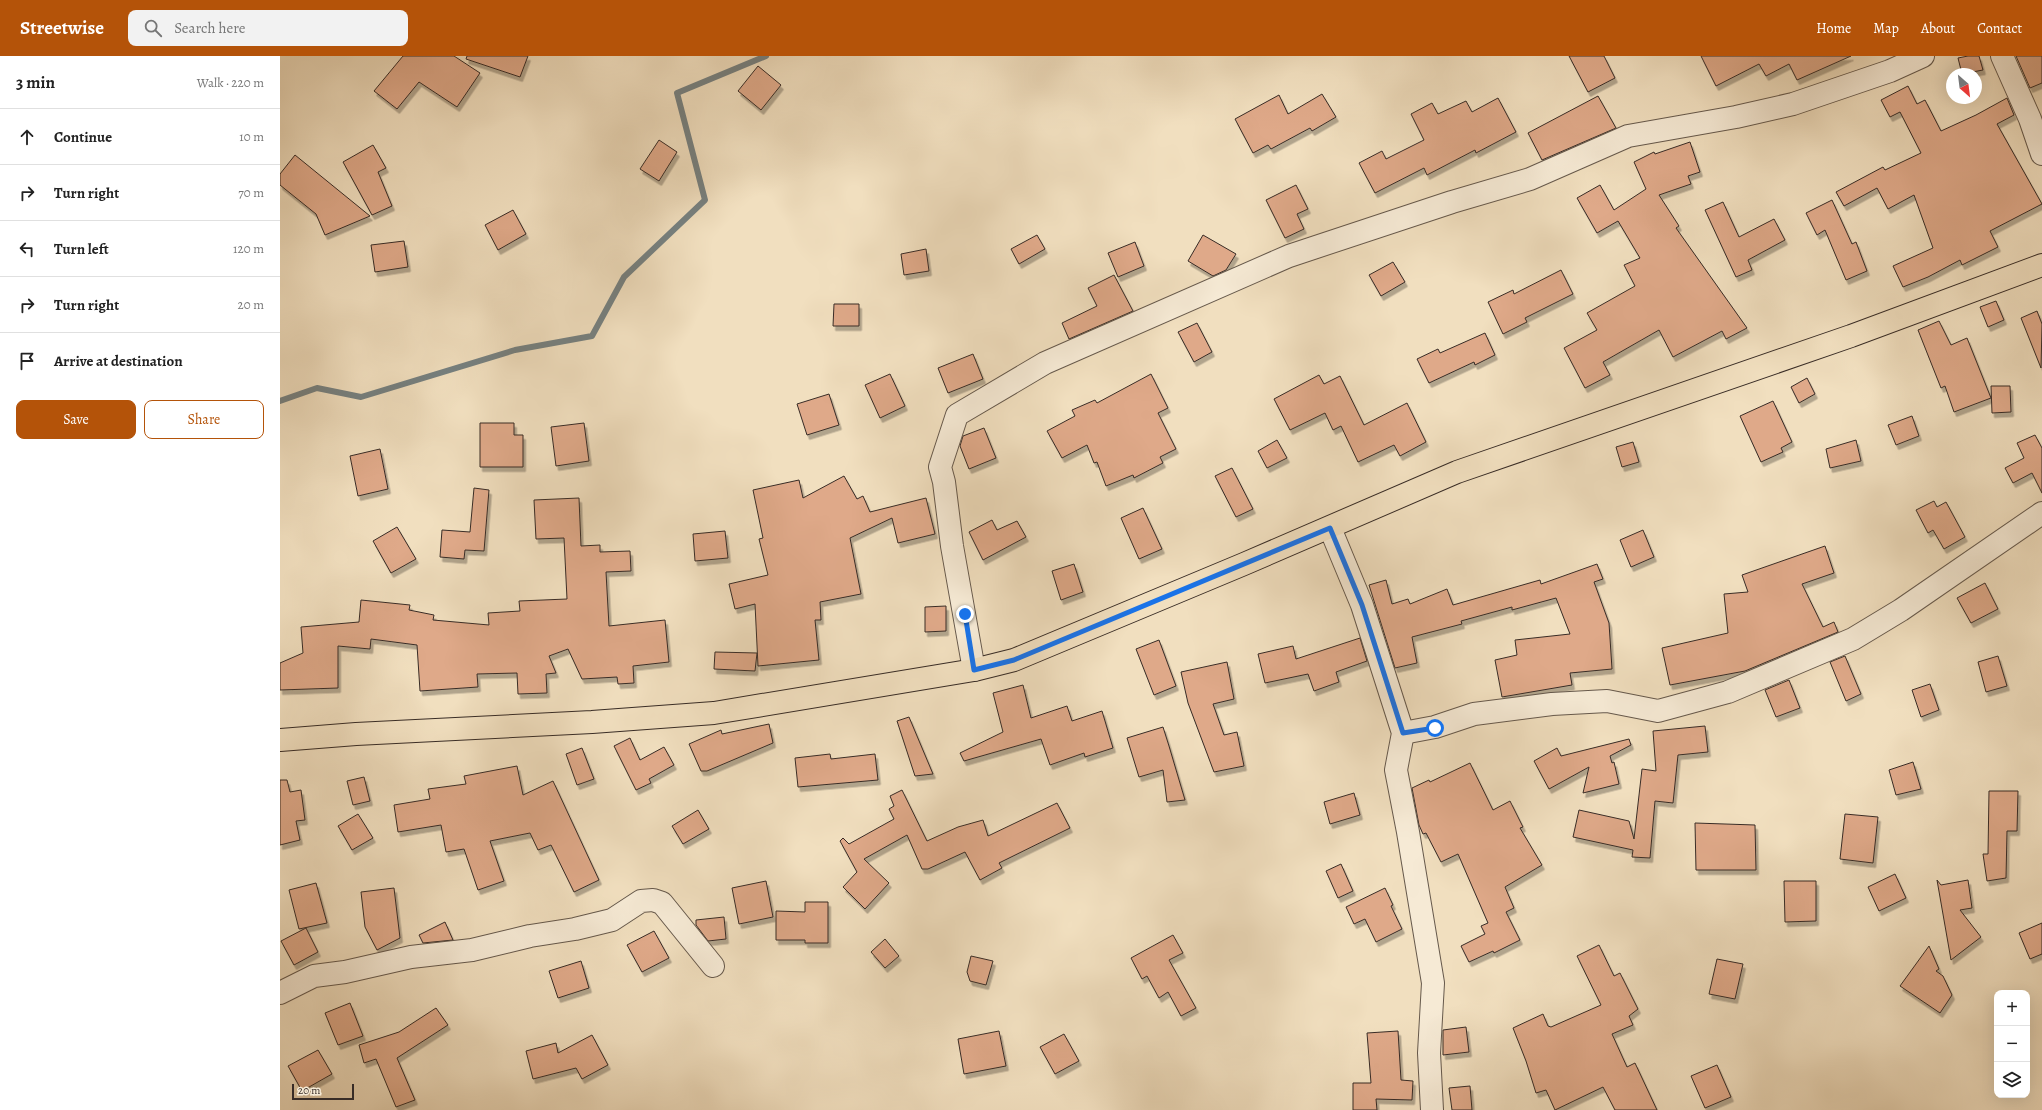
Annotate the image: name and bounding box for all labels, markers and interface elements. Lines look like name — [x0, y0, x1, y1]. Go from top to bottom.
search box — [128, 10, 408, 46]
text: Streetwise — [20, 15, 104, 41]
icon: search — [142, 17, 164, 39]
text: Search here — [174, 18, 245, 38]
text: Home — [1816, 19, 1851, 38]
text: Map — [1873, 19, 1899, 38]
text: About — [1921, 19, 1955, 38]
text: Contact — [1977, 19, 2022, 38]
north arrow — [1946, 68, 1982, 104]
text: 3 min — [16, 71, 55, 94]
text: Walk · 220 m — [197, 74, 264, 91]
icon: ahead — [16, 126, 38, 148]
text: Continue — [54, 127, 112, 147]
text: 10 m — [239, 128, 264, 145]
icon: right — [16, 182, 38, 204]
text: Turn right — [54, 183, 119, 203]
text: 70 m — [238, 184, 264, 201]
icon: left — [16, 238, 38, 260]
text: Turn left — [54, 239, 109, 259]
text: 120 m — [233, 240, 264, 257]
icon: right — [16, 294, 38, 316]
text: Turn right — [54, 295, 119, 315]
text: 20 m — [238, 296, 264, 313]
icon: arrive — [16, 350, 38, 372]
text: Arrive at destination — [54, 351, 183, 371]
button: Save — [16, 400, 136, 439]
button: Share — [144, 400, 264, 439]
route end — [956, 605, 974, 623]
route start — [1426, 719, 1444, 737]
map controls — [1994, 990, 2030, 1098]
button: + — [1994, 990, 2030, 1026]
button: − — [1994, 1026, 2030, 1062]
button: layers — [1994, 1062, 2030, 1098]
scale bar — [292, 1082, 354, 1101]
text: 20 m — [298, 1083, 320, 1098]

